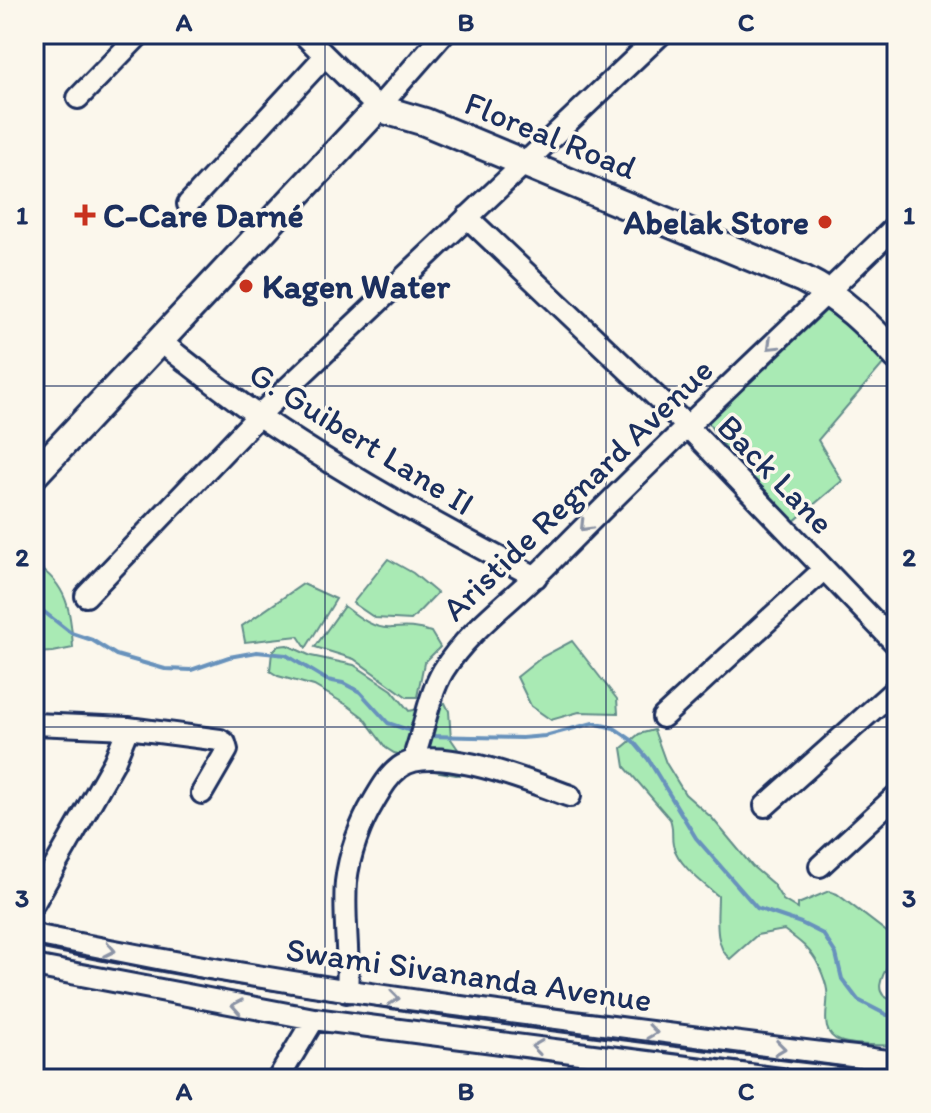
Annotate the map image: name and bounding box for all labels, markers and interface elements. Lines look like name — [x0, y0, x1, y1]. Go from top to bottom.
text: A — [175, 6, 193, 38]
text: B — [458, 6, 475, 38]
text: C — [738, 6, 755, 38]
street label: Floreal Road — [459, 82, 643, 189]
place label: C-Care Darné — [103, 195, 304, 236]
text: 1 — [16, 199, 28, 231]
text: 1 — [903, 199, 915, 231]
place label: Abelak Store — [624, 202, 809, 243]
marker: C-Care Darné — [74, 204, 96, 226]
marker: Abelak Store — [816, 213, 834, 231]
place label: Kagen Water — [262, 266, 451, 307]
marker: Kagen Water — [237, 277, 255, 295]
one-way arrow — [767, 336, 781, 351]
street label: Aristide Regnard Avenue — [433, 349, 721, 629]
street label: G. Guibert Lane II — [242, 353, 482, 524]
street label: Back Lane — [709, 406, 843, 543]
one-way arrow — [580, 517, 594, 531]
text: 2 — [15, 541, 29, 573]
text: 2 — [902, 541, 916, 573]
text: 3 — [15, 882, 29, 914]
text: 3 — [902, 882, 916, 914]
street label: Swami Sivananda Avenue — [283, 929, 654, 1020]
one-way arrow — [104, 941, 117, 958]
one-way arrow — [387, 989, 401, 1006]
one-way arrow — [231, 999, 244, 1016]
one-way arrow — [646, 1024, 659, 1041]
one-way arrow — [530, 1039, 543, 1056]
one-way arrow — [773, 1039, 787, 1056]
text: A — [175, 1075, 193, 1107]
text: B — [458, 1075, 475, 1107]
text: C — [738, 1075, 755, 1107]

